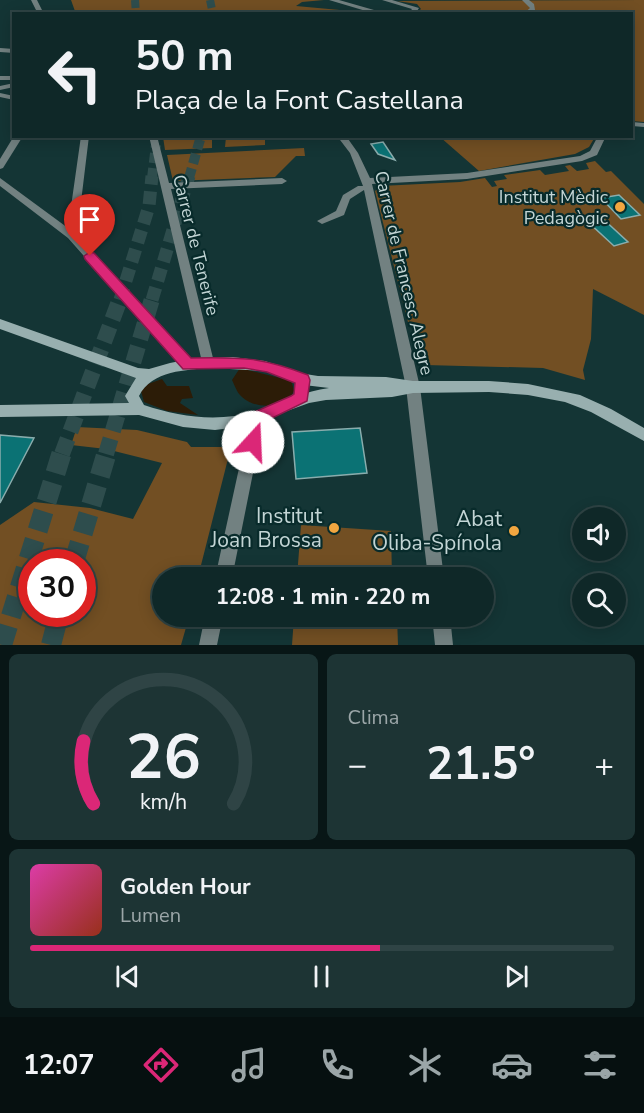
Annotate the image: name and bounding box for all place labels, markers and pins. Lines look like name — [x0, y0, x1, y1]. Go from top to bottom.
place label: Institut Mèdic Pedagògic — [499, 185, 608, 230]
pin — [64, 194, 115, 256]
marker: Institut Mèdic Pedagògic — [613, 200, 627, 214]
place label: Institut Joan Brossa — [209, 502, 323, 554]
place label: Abat Oliba-Spínola — [372, 505, 503, 557]
marker: Institut Joan Brossa — [327, 521, 341, 535]
marker: Abat Oliba-Spínola — [507, 524, 521, 538]

